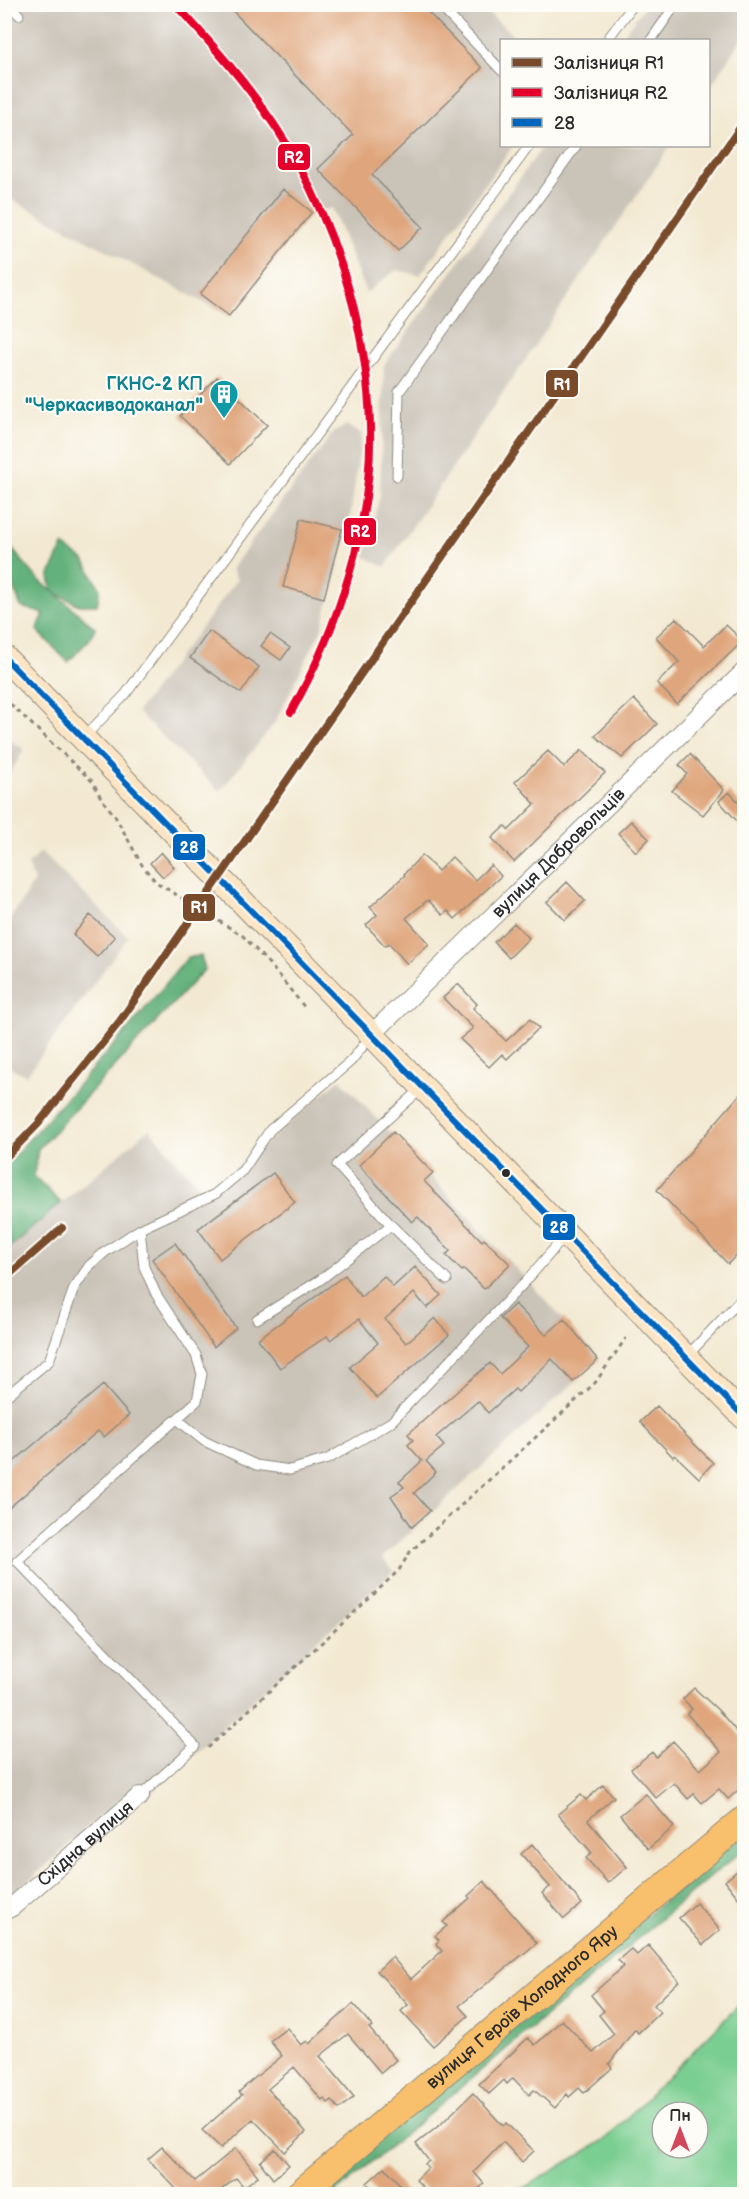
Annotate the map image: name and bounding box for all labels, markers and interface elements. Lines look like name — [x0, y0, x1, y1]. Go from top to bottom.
legend — [500, 39, 710, 147]
text: Залізниця R1 — [554, 53, 664, 74]
text: Залізниця R2 — [554, 83, 668, 104]
text: 28 — [554, 113, 575, 134]
line badge: R2 — [277, 143, 311, 171]
text: R2 — [284, 149, 305, 168]
line badge: R1 — [545, 369, 579, 398]
place label: ГКНС-2 КП "Черкасиводоканал" — [25, 374, 203, 416]
text: R1 — [553, 376, 571, 395]
building icon: ГКНС-2 КП "Черкасиводоканал" — [208, 378, 240, 420]
line badge: R2 — [343, 517, 377, 546]
text: R2 — [350, 523, 371, 542]
street label: вулиця Добровольців — [487, 783, 630, 922]
line badge: 28 — [172, 833, 206, 861]
text: 28 — [179, 839, 199, 858]
line badge: R1 — [182, 893, 216, 922]
text: R1 — [190, 899, 208, 918]
unlabelled marker — [500, 1167, 512, 1179]
line badge: 28 — [542, 1213, 576, 1241]
text: 28 — [549, 1219, 569, 1238]
street label: Східна вулиця — [33, 1796, 138, 1891]
street label: вулиця Героїв Холодного Яру — [422, 1920, 622, 2093]
north arrow — [650, 2100, 710, 2160]
text: Пн — [669, 2107, 691, 2126]

